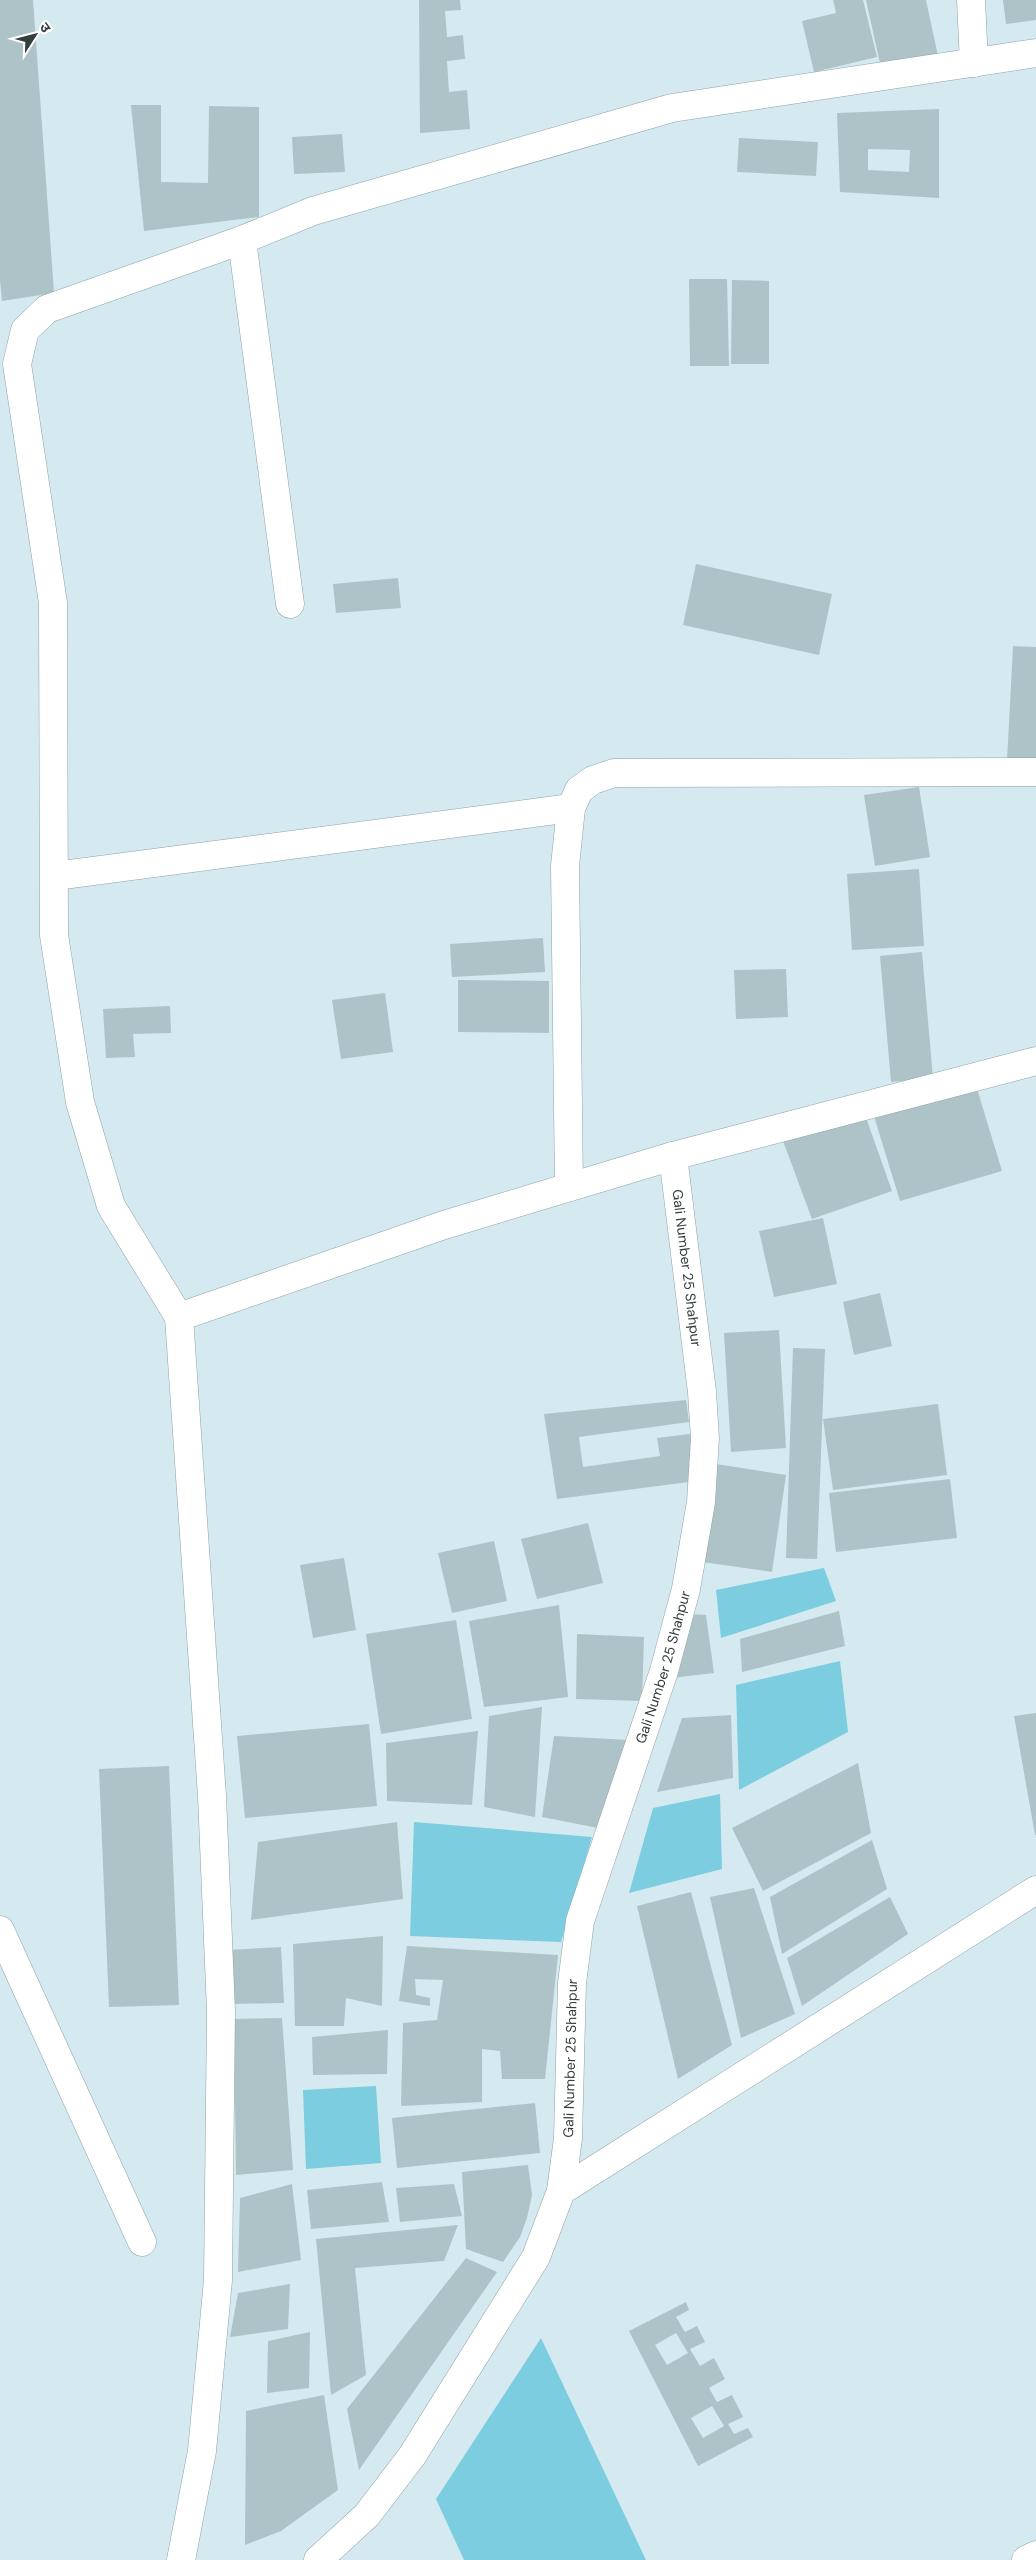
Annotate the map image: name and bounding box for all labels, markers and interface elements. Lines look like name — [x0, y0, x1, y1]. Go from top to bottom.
north arrow — [10, 10, 60, 60]
text: उ — [36, 19, 56, 37]
street label: Gali Number 25 Shahpur — [668, 1188, 706, 1348]
street label: Gali Number 25 Shahpur — [631, 1589, 694, 1746]
street label: Gali Number 25 Shahpur — [559, 1978, 581, 2138]

